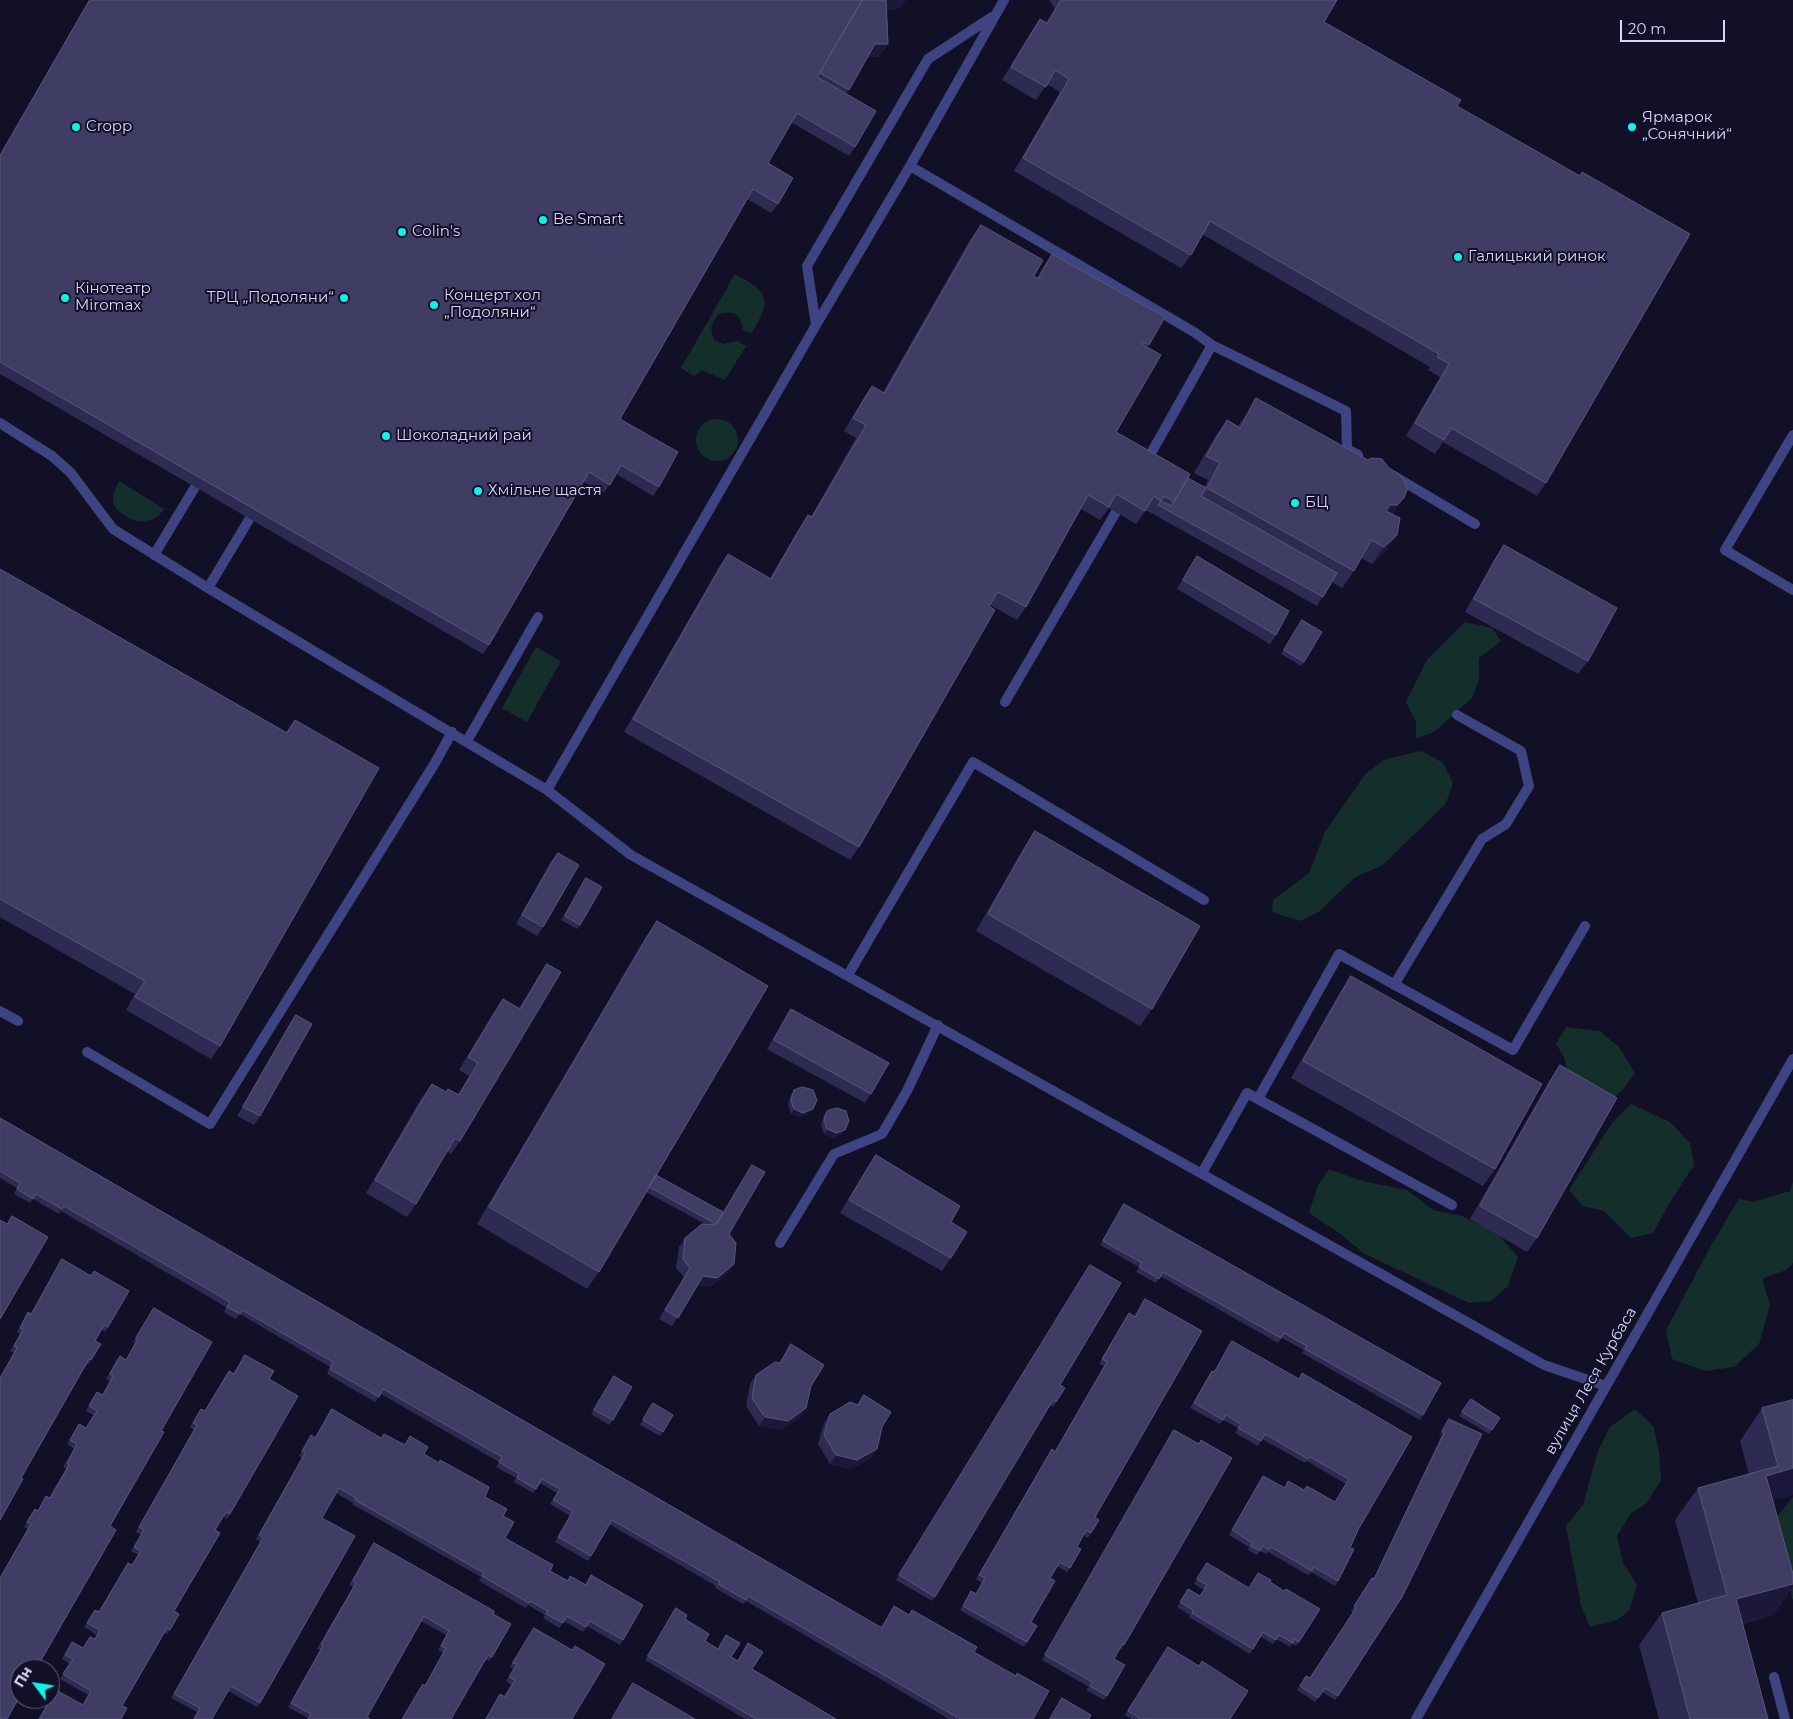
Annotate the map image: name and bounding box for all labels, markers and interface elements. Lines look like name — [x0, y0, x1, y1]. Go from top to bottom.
scale bar — [1623, 10, 1728, 42]
text: 20 m — [1628, 19, 1666, 38]
place label: Ярмарок „Сонячний“ — [1642, 109, 1732, 144]
place label: Cropp — [86, 118, 132, 136]
marker: Cropp — [70, 121, 82, 133]
marker: Ярмарок „Сонячний“ — [1626, 121, 1638, 133]
place label: Be Smart — [553, 211, 624, 229]
marker: Be Smart — [537, 214, 549, 226]
place label: Colin's — [412, 223, 460, 241]
marker: Colin's — [396, 226, 408, 238]
place label: Галицький ринок — [1468, 248, 1606, 266]
marker: Галицький ринок — [1452, 251, 1464, 263]
place label: Кінотеатр Miromax — [75, 280, 151, 315]
place label: Концерт хол „Подоляни“ — [444, 287, 541, 322]
place label: ТРЦ „Подоляни“ — [207, 289, 334, 307]
marker: Кінотеатр Miromax — [59, 292, 71, 304]
marker: ТРЦ „Подоляни“ — [338, 292, 350, 304]
marker: Концерт хол „Подоляни“ — [428, 299, 440, 311]
place label: Шоколадний рай — [396, 427, 532, 445]
marker: Шоколадний рай — [380, 430, 392, 442]
place label: Хмільне щастя — [488, 482, 602, 500]
marker: Хмільне щастя — [472, 485, 484, 497]
place label: БЦ — [1305, 494, 1328, 512]
marker: БЦ — [1289, 497, 1301, 509]
street label: вулиця Леся Курбаса — [1541, 1304, 1641, 1458]
north arrow — [10, 1659, 60, 1709]
text: Пн — [10, 1663, 36, 1690]

